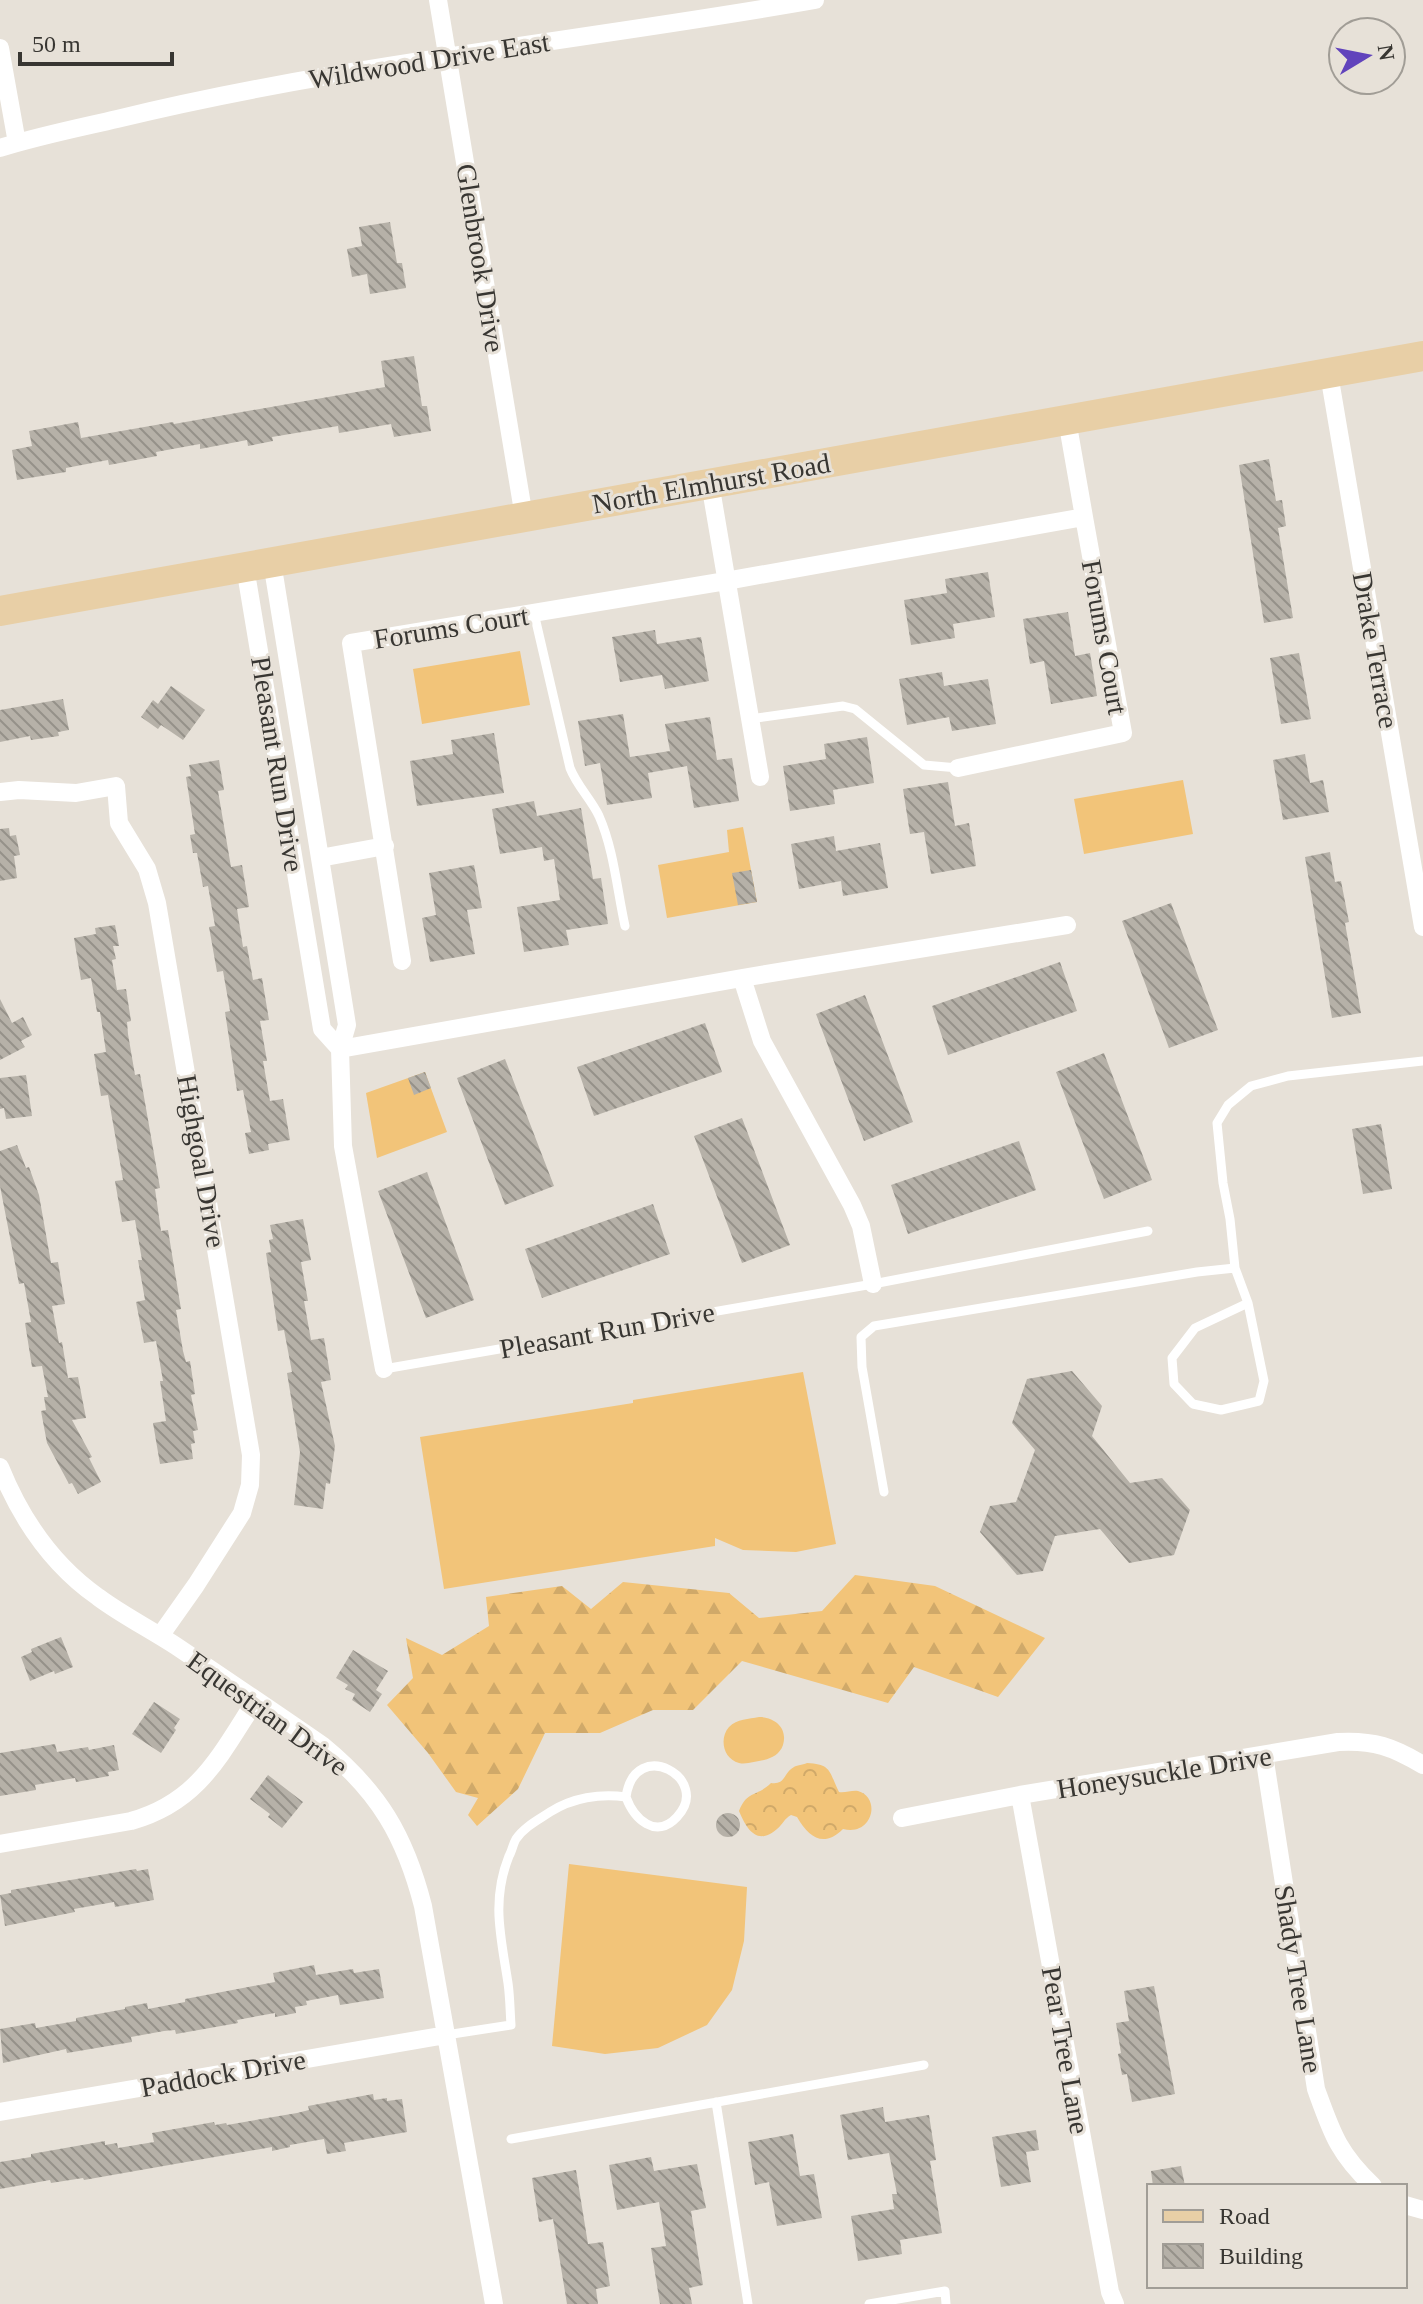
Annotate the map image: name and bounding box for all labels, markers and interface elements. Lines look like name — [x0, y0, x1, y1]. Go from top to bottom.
scale bar — [20, 16, 172, 66]
north arrow — [1327, 16, 1407, 96]
street label: Wildwood Drive East — [307, 26, 552, 95]
text: 50 m — [32, 31, 81, 57]
text: N — [1373, 43, 1400, 63]
street label: Glenbrook Drive — [450, 162, 511, 355]
street label: North Elmhurst Road — [590, 447, 832, 520]
street label: Forums Court — [1076, 557, 1133, 717]
street label: Drake Terrace — [1346, 569, 1405, 731]
street label: Forums Court — [371, 600, 531, 655]
street label: Pleasant Run Drive — [245, 654, 310, 874]
street label: Highgoal Drive — [171, 1072, 232, 1250]
street label: Pleasant Run Drive — [497, 1296, 717, 1365]
street label: Equestrian Drive — [182, 1645, 354, 1782]
street label: Honeysuckle Drive — [1055, 1740, 1274, 1805]
street label: Shady Tree Lane — [1268, 1883, 1329, 2075]
street label: Pear Tree Lane — [1036, 1964, 1095, 2136]
street label: Paddock Drive — [138, 2044, 308, 2103]
legend — [1147, 2184, 1407, 2288]
text: Road — [1219, 2203, 1270, 2229]
text: Building — [1219, 2243, 1303, 2269]

